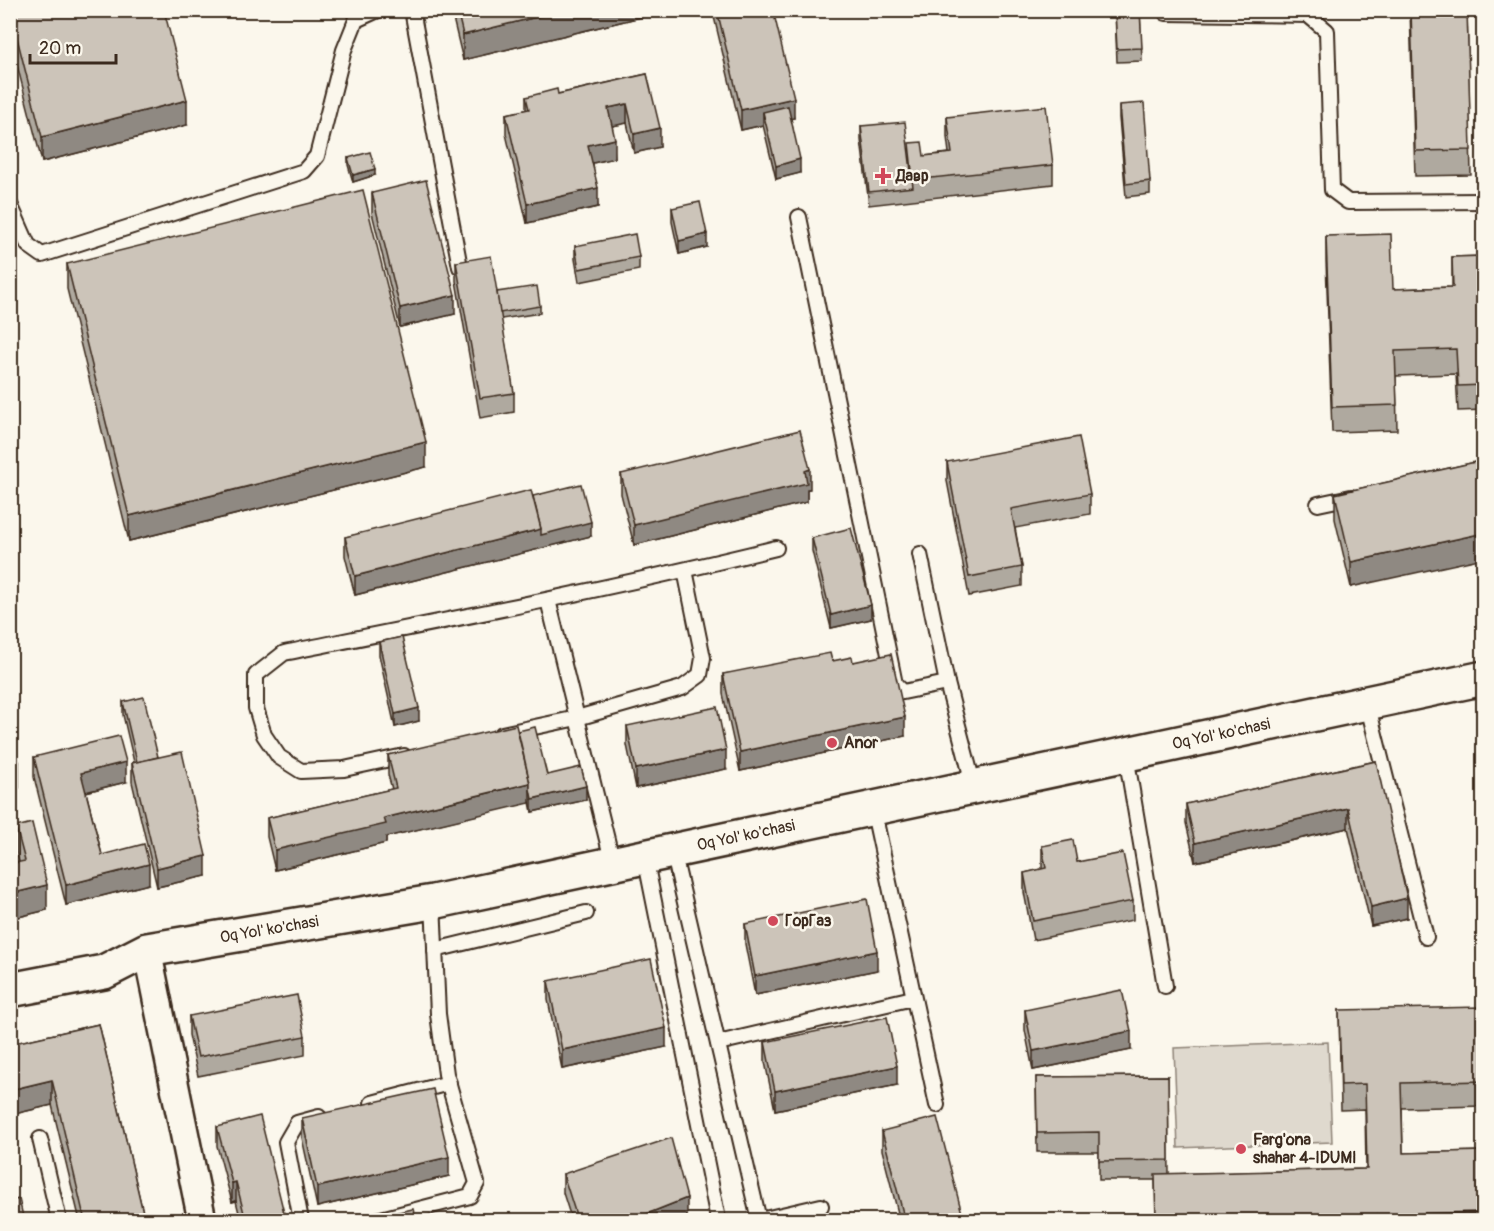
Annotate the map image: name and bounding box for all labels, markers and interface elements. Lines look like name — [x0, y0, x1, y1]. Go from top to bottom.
scale bar — [30, 27, 116, 65]
text: 20 m — [39, 37, 81, 60]
place label: Давр — [895, 166, 929, 186]
marker: Давр — [874, 167, 892, 185]
street label: Oq Yol' ko'chasi — [1170, 714, 1272, 754]
place label: Anor — [844, 733, 878, 753]
marker: Anor — [825, 736, 839, 750]
street label: Oq Yol' ko'chasi — [695, 815, 797, 855]
street label: Oq Yol' ko'chasi — [218, 911, 320, 948]
place label: ГорГаз — [785, 911, 832, 931]
marker: ГорГаз — [766, 914, 780, 928]
place label: Farg'ona shahar 4-IDUMI — [1253, 1130, 1357, 1168]
marker: Farg'ona shahar 4-IDUMI — [1234, 1142, 1248, 1156]

